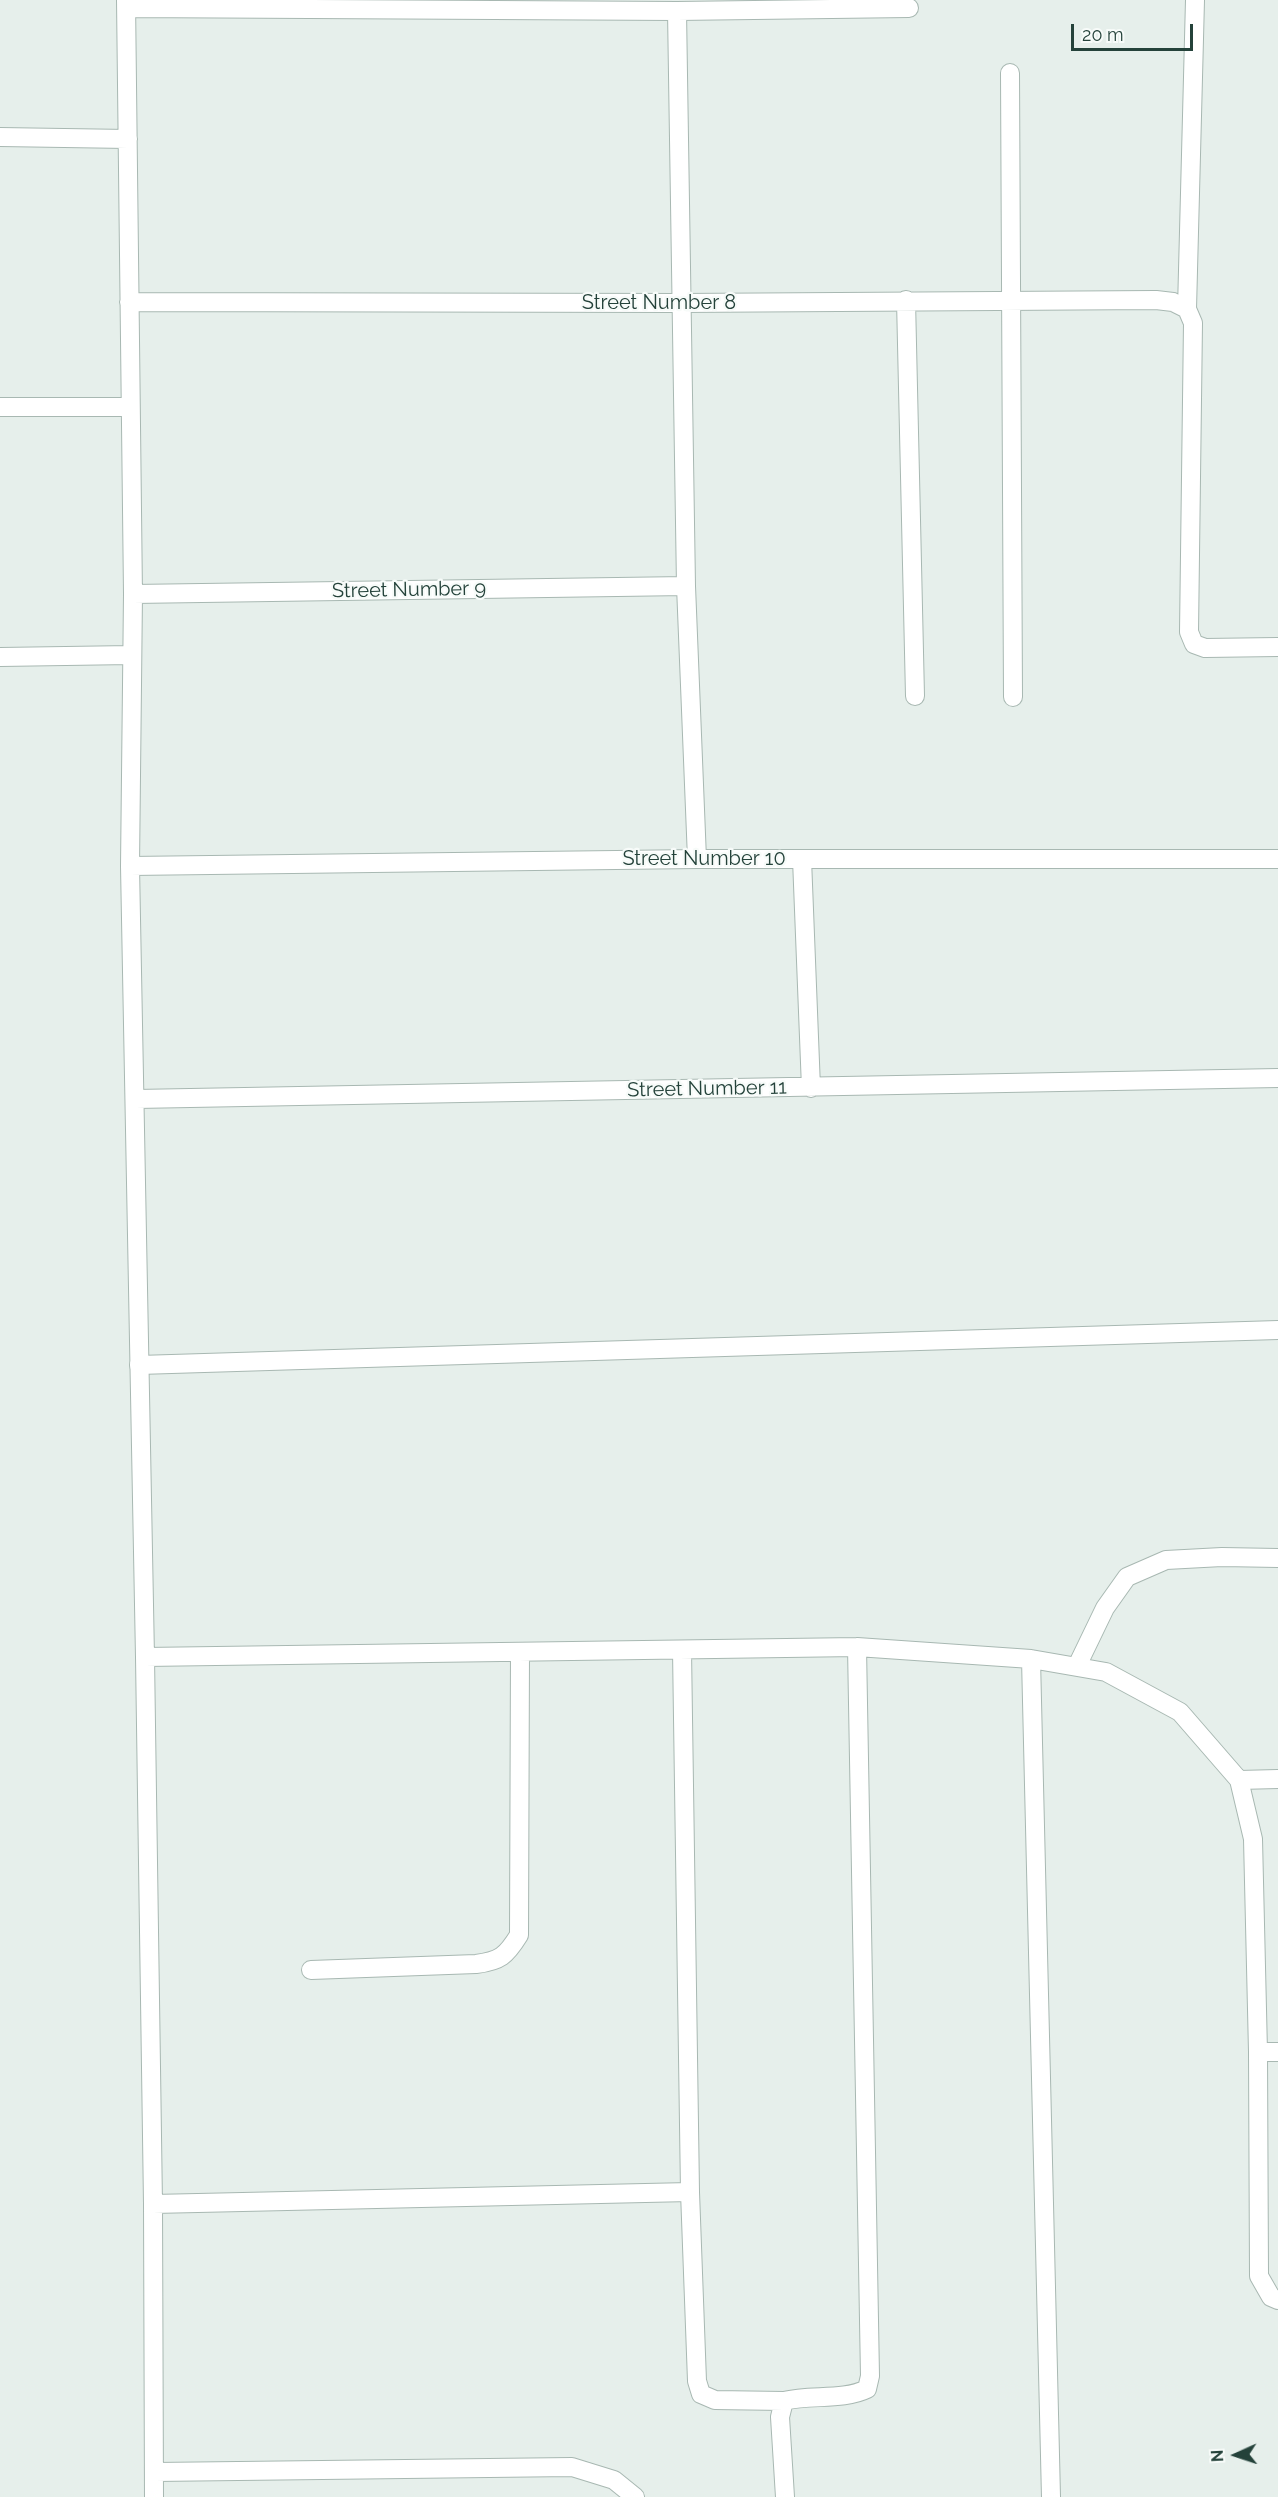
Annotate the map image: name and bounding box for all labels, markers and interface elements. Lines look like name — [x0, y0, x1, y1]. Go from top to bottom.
scale bar — [1074, 12, 1196, 50]
text: 20 m — [1082, 24, 1124, 45]
street label: Street Number 8 — [582, 291, 736, 315]
street label: Street Number 9 — [332, 577, 486, 603]
street label: Street Number 10 — [622, 847, 786, 871]
street label: Street Number 11 — [627, 1076, 787, 1102]
north arrow — [1206, 2425, 1266, 2485]
text: N — [1208, 2449, 1227, 2463]

